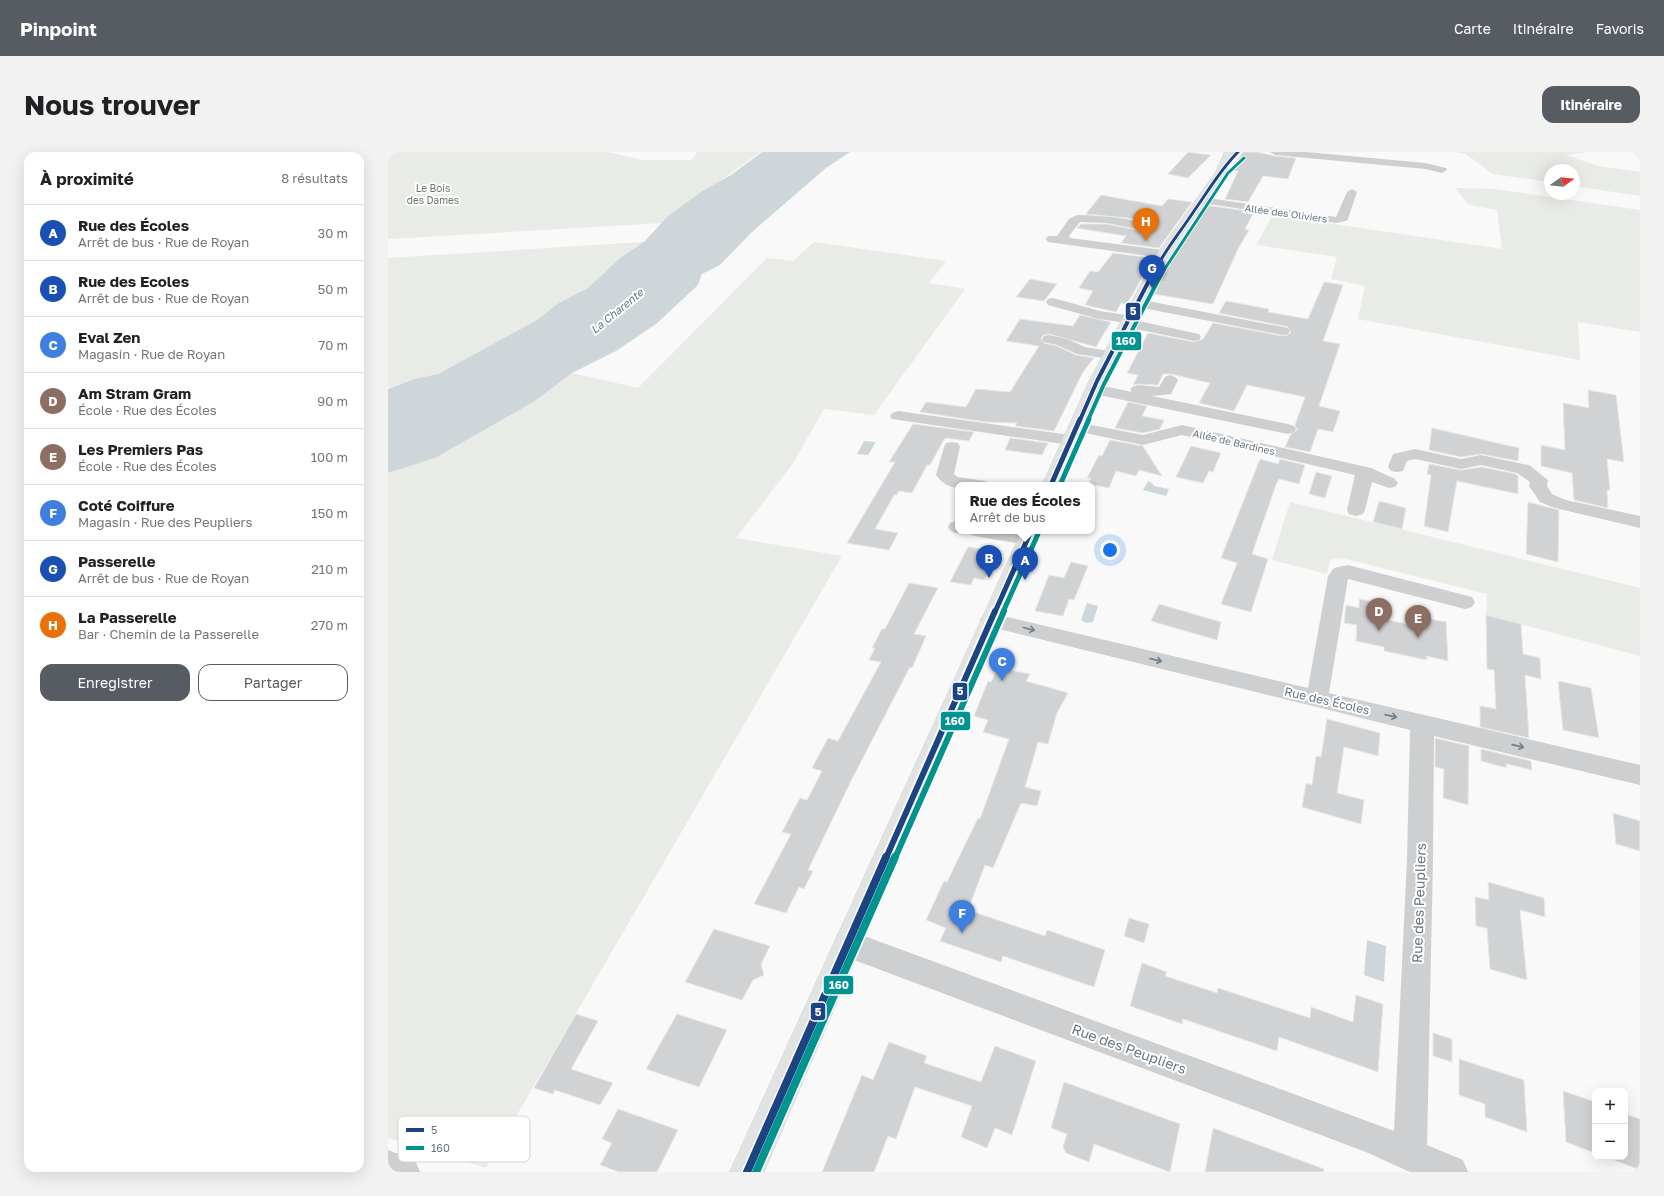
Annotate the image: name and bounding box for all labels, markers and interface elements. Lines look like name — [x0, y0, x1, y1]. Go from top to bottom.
text: Pinpoint — [20, 17, 97, 40]
text: Carte — [1454, 20, 1491, 37]
text: Itinéraire — [1513, 20, 1574, 37]
text: Favoris — [1596, 20, 1644, 37]
button: Itinéraire — [1542, 86, 1640, 123]
text: Nous trouver — [24, 88, 200, 121]
north arrow — [1544, 164, 1580, 200]
text: À proximité — [40, 168, 134, 189]
text: 8 résultats — [281, 170, 348, 186]
park label: Le Bois des Dames — [407, 182, 459, 206]
street label: Allée des Oliviers — [1244, 201, 1328, 225]
pin: H — [1133, 208, 1159, 241]
text: Rue des Écoles — [78, 216, 189, 234]
text: A — [48, 225, 58, 241]
text: 30 m — [318, 225, 348, 241]
text: Arrêt de bus · Rue de Royan — [78, 234, 249, 250]
pin: G — [1139, 255, 1165, 288]
text: Rue des Ecoles — [78, 272, 189, 290]
text: B — [48, 281, 58, 297]
text: 50 m — [318, 281, 348, 297]
water label: La Charente — [588, 284, 647, 336]
text: Arrêt de bus · Rue de Royan — [78, 290, 249, 306]
line badge: 5 — [1125, 302, 1141, 321]
text: 5 — [1130, 304, 1137, 317]
text: Eval Zen — [78, 328, 140, 346]
line badge: 160 — [1111, 331, 1142, 351]
text: 160 — [1116, 334, 1136, 347]
text: C — [48, 337, 58, 353]
text: 70 m — [318, 337, 348, 353]
text: Magasin · Rue de Royan — [78, 346, 225, 362]
text: Am Stram Gram — [78, 384, 191, 402]
text: D — [48, 393, 58, 409]
text: 90 m — [317, 393, 348, 409]
text: École · Rue des Écoles — [78, 402, 217, 418]
street label: Allée de Bardines — [1192, 427, 1276, 457]
text: Les Premiers Pas — [78, 440, 203, 458]
text: E — [49, 449, 57, 465]
text: 100 m — [311, 449, 348, 465]
text: École · Rue des Écoles — [78, 458, 217, 474]
popup — [955, 482, 1095, 534]
text: Rue des Écoles — [969, 491, 1081, 509]
text: Coté Coiffure — [78, 496, 175, 514]
text: F — [49, 505, 57, 521]
text: 150 m — [311, 505, 348, 521]
text: Arrêt de bus — [969, 509, 1046, 525]
text: Magasin · Rue des Peupliers — [78, 514, 252, 530]
your location — [1100, 540, 1120, 560]
pin: B — [976, 545, 1002, 578]
pin: A — [1012, 547, 1038, 580]
text: Passerelle — [78, 552, 155, 570]
text: G — [48, 561, 58, 577]
text: 210 m — [311, 561, 348, 577]
text: Arrêt de bus · Rue de Royan — [78, 570, 249, 586]
pin: D — [1366, 598, 1392, 631]
pin: E — [1405, 605, 1431, 638]
text: La Passerelle — [78, 608, 177, 626]
text: H — [48, 617, 58, 633]
text: 270 m — [311, 617, 348, 633]
text: Bar · Chemin de la Passerelle — [78, 626, 259, 642]
one-way arrow — [1023, 626, 1036, 634]
pin: C — [989, 648, 1015, 681]
one-way arrow — [1149, 657, 1162, 665]
button: Enregistrer — [40, 664, 190, 701]
button: Partager — [198, 664, 348, 701]
line badge: 5 — [952, 682, 968, 701]
street label: Rue des Écoles — [1283, 683, 1371, 718]
text: 5 — [957, 684, 964, 697]
line badge: 160 — [940, 711, 971, 731]
one-way arrow — [1384, 712, 1397, 720]
text: 160 — [945, 714, 965, 727]
one-way arrow — [1511, 742, 1524, 750]
street label: Rue des Peupliers — [1408, 842, 1429, 963]
pin: F — [949, 900, 975, 933]
line badge: 160 — [823, 975, 854, 995]
text: 160 — [829, 978, 849, 991]
line badge: 5 — [810, 1002, 826, 1021]
text: 5 — [815, 1005, 822, 1018]
street label: Rue des Peupliers — [1070, 1020, 1189, 1077]
map controls — [1592, 1088, 1628, 1160]
button: + — [1592, 1088, 1628, 1124]
legend — [398, 1116, 530, 1162]
text: 5 — [431, 1123, 437, 1136]
button: − — [1592, 1124, 1628, 1160]
text: 160 — [431, 1141, 450, 1154]

